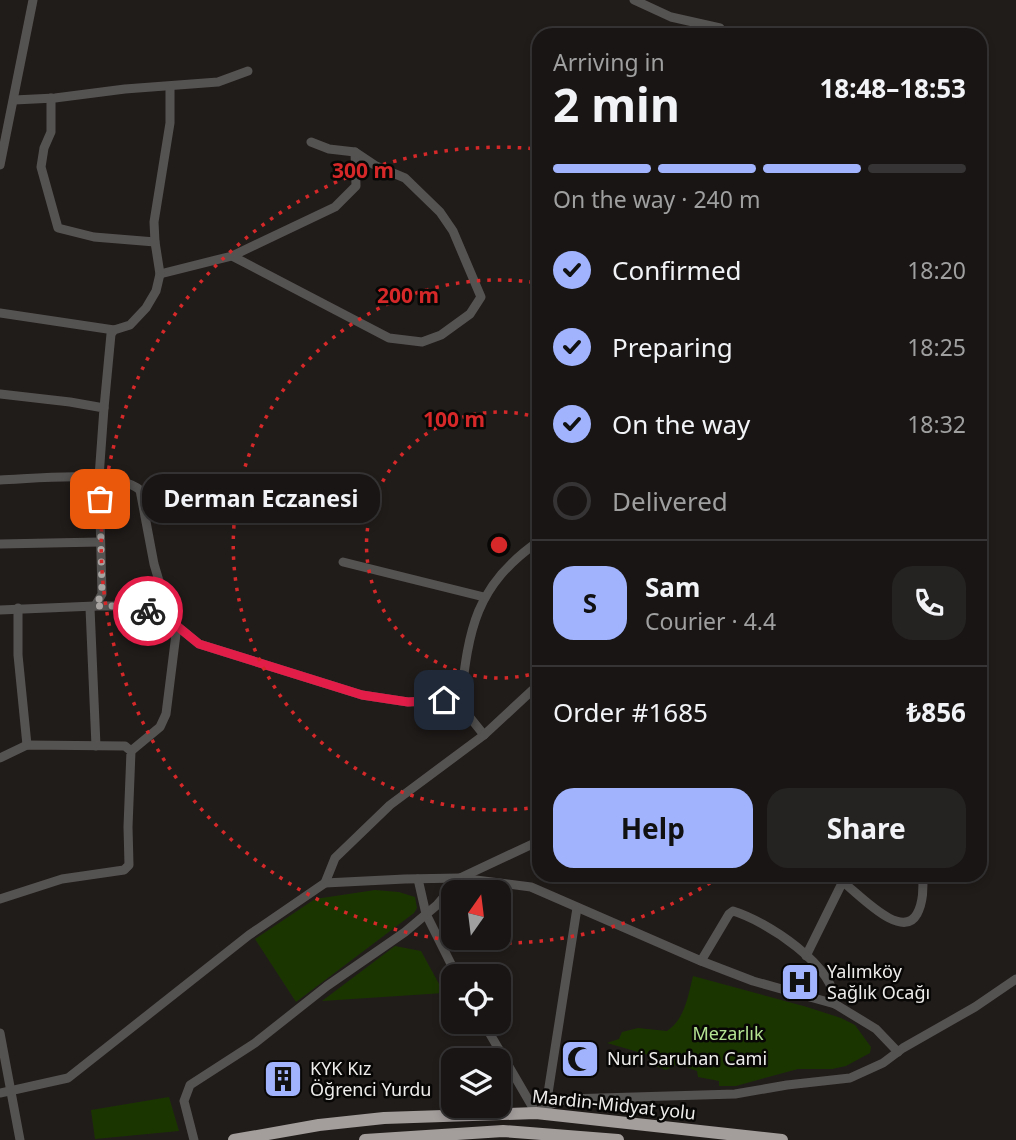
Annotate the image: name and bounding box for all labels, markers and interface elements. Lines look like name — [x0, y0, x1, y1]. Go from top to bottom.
text: Arriving in — [553, 46, 665, 78]
text: 18:48–18:53 — [819, 70, 966, 106]
text: 2 min — [553, 73, 680, 135]
text: 300 m — [332, 156, 394, 184]
text: On the way · 240 m — [553, 183, 760, 215]
icon: check — [553, 251, 591, 289]
text: Confirmed — [612, 252, 742, 288]
text: 18:20 — [907, 254, 966, 286]
text: 200 m — [377, 281, 439, 309]
icon: check — [553, 328, 591, 366]
text: Preparing — [612, 329, 733, 365]
text: 18:25 — [907, 331, 966, 363]
text: 100 m — [423, 405, 485, 433]
icon: check — [553, 405, 591, 443]
text: On the way — [612, 406, 750, 442]
text: 18:32 — [907, 408, 966, 440]
pin — [70, 469, 130, 529]
callout: Derman Eczanesi — [142, 475, 380, 524]
icon: bag — [81, 480, 119, 518]
text: Derman Eczanesi — [164, 482, 358, 514]
text: Delivered — [612, 483, 728, 519]
centre of rings — [487, 533, 511, 557]
button: phone — [892, 566, 966, 640]
text: Sam — [645, 569, 700, 605]
courier — [113, 576, 183, 646]
text: S — [583, 585, 597, 621]
icon: bike — [129, 592, 167, 630]
text: Courier · 4.4 — [645, 605, 776, 637]
pin — [414, 670, 474, 730]
icon: home — [425, 681, 463, 719]
text: Order #1685 — [553, 694, 708, 730]
text: ₺856 — [907, 694, 966, 730]
button: Help — [553, 788, 753, 868]
button: Share — [767, 788, 966, 868]
north arrow — [441, 880, 511, 950]
map controls — [441, 880, 511, 1118]
place label: Yalımköy Sağlık Ocağı — [827, 959, 930, 1004]
hospital icon: Yalımköy Sağlık Ocağı — [779, 961, 821, 1003]
button: locate — [441, 964, 511, 1034]
park label: Mezarlık — [692, 1021, 764, 1045]
mosque icon: Nuri Saruhan Cami — [559, 1038, 601, 1080]
place label: Nuri Saruhan Cami — [607, 1046, 767, 1070]
button: layers — [441, 1048, 511, 1118]
place label: KYK Kız Öğrenci Yurdu — [310, 1056, 431, 1101]
building icon: KYK Kız Öğrenci Yurdu — [262, 1058, 304, 1100]
street label: Mardin-Midyat yolu — [531, 1083, 697, 1125]

